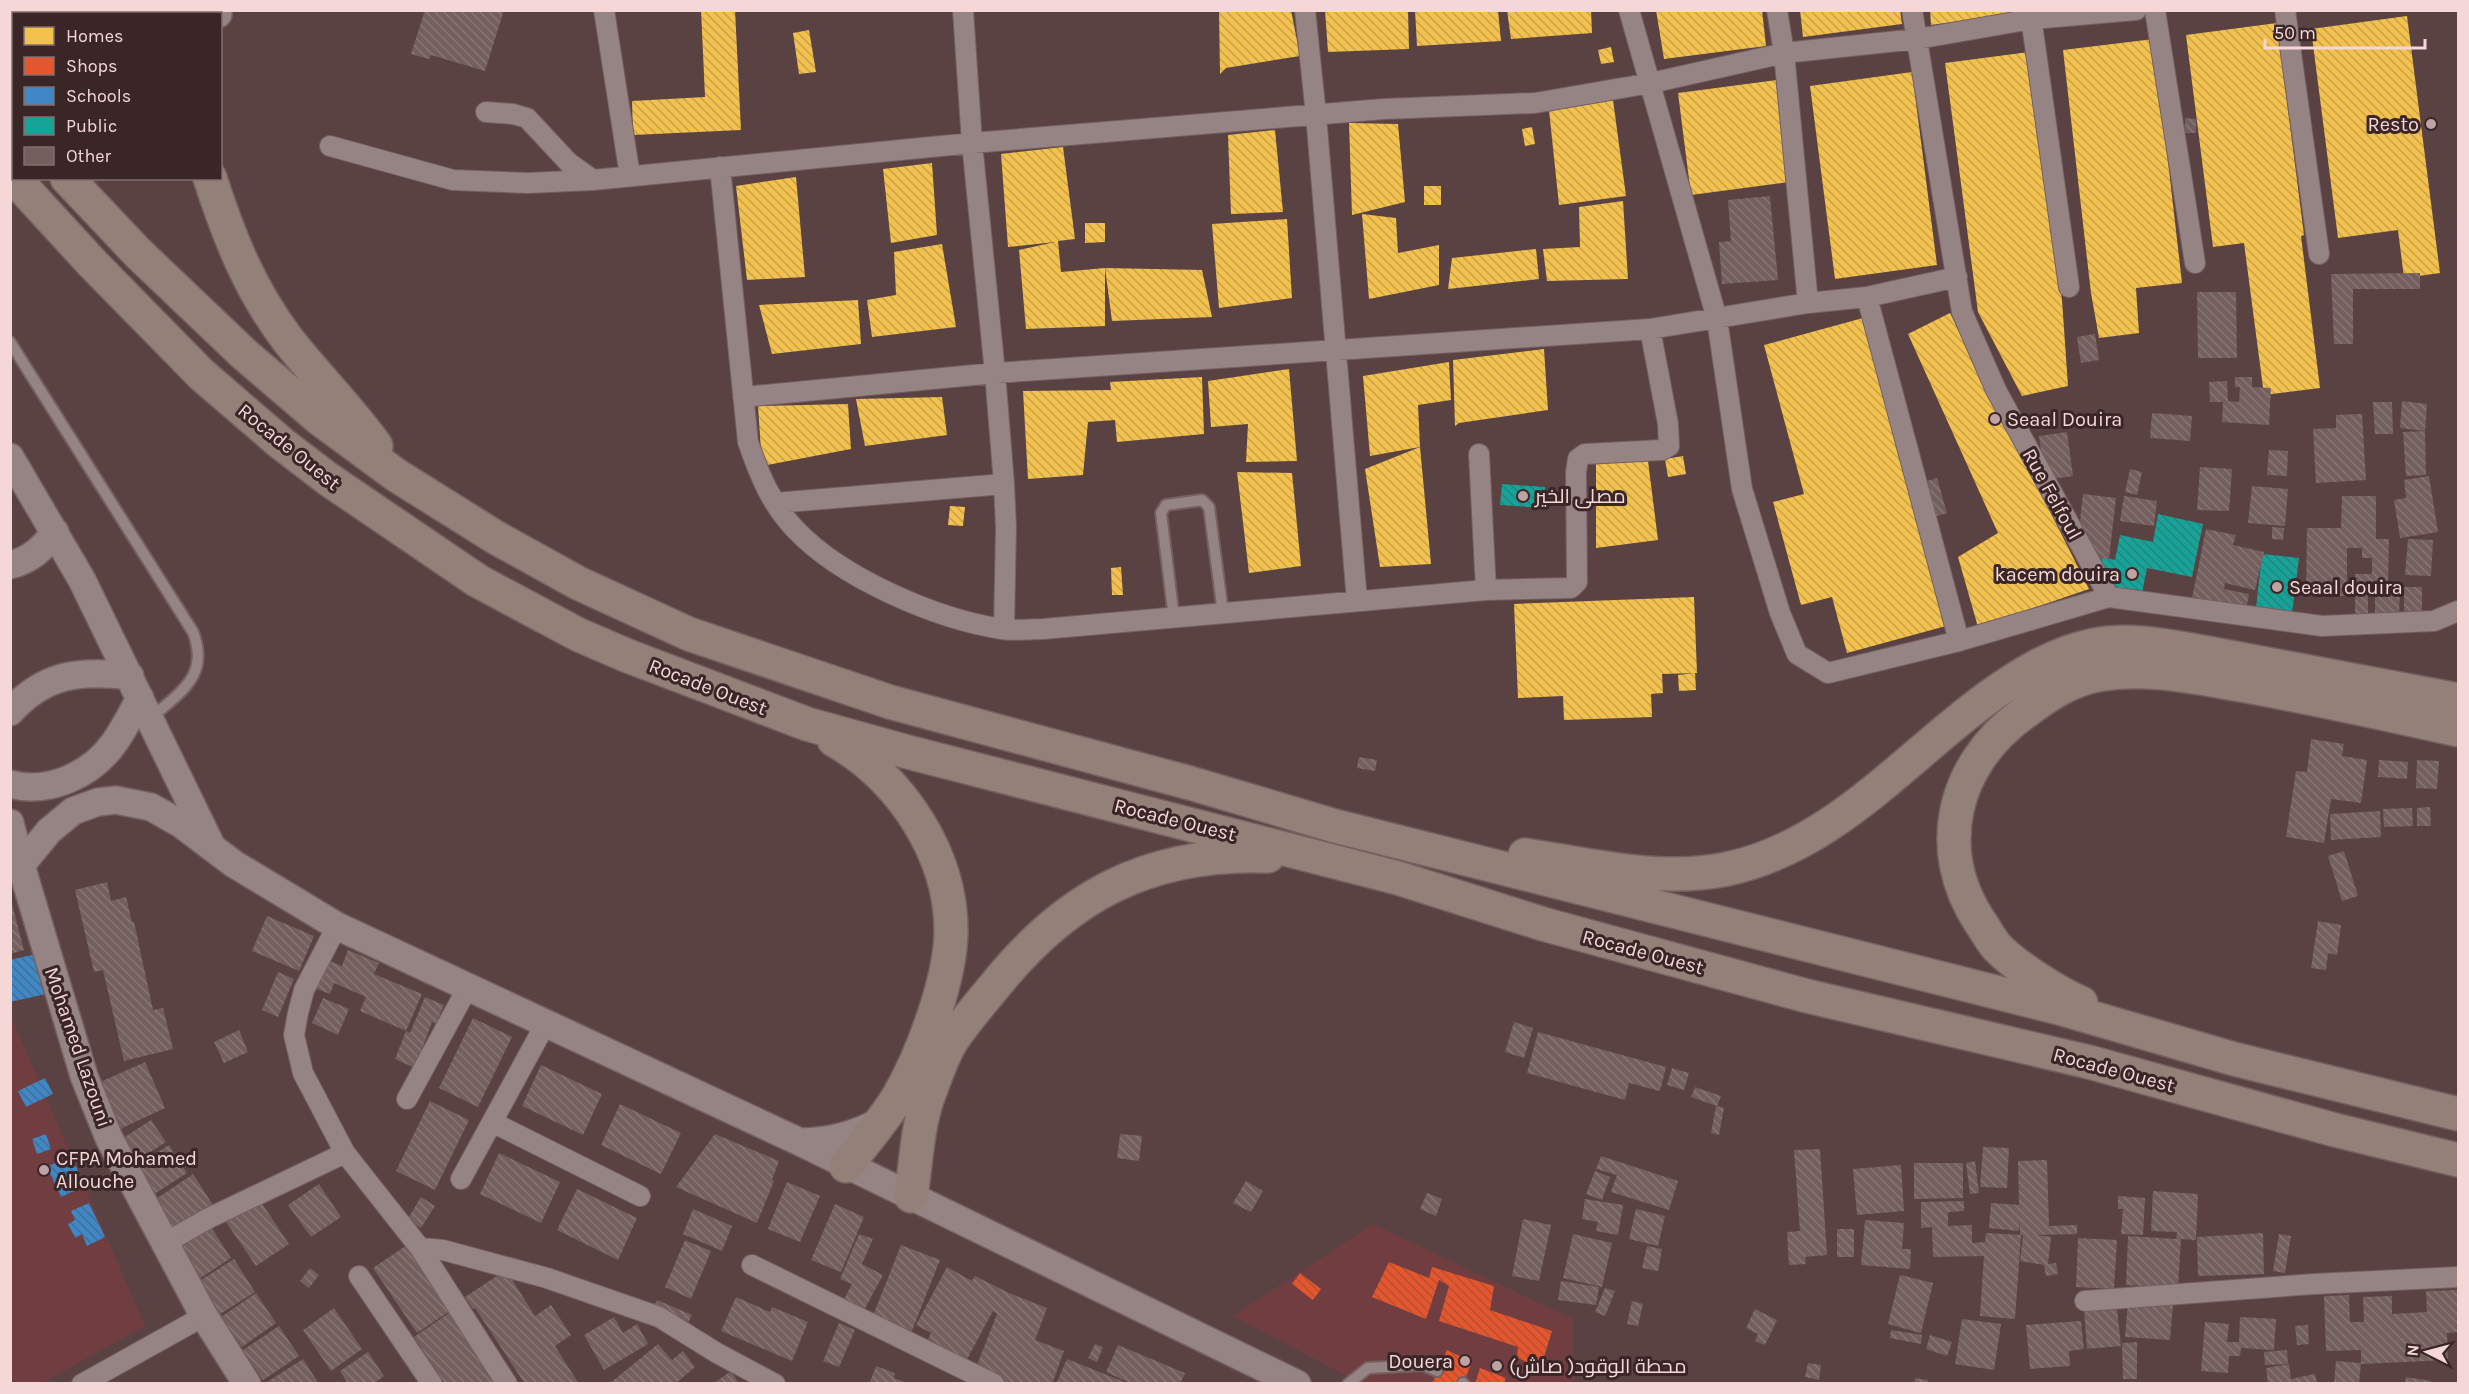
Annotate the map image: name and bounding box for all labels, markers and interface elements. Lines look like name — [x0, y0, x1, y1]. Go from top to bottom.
legend — [12, 12, 222, 180]
scale bar — [2265, 12, 2426, 50]
text: 50 m — [2274, 22, 2316, 44]
text: Homes — [66, 25, 123, 47]
text: Shops — [66, 55, 118, 77]
text: Schools — [66, 85, 131, 107]
place label: Resto — [2368, 113, 2419, 136]
text: Public — [66, 115, 117, 137]
marker: Resto — [2424, 117, 2438, 131]
text: Other — [66, 145, 111, 167]
street label: Rocade Ouest — [233, 399, 345, 495]
place label: Seaal Douira — [2007, 408, 2122, 431]
marker: Seaal Douira — [1988, 412, 2002, 426]
street label: Rue Felfoul — [2018, 444, 2086, 544]
place label: مصلى الخير — [1534, 485, 1626, 509]
marker: مصلى الخير — [1516, 489, 1530, 503]
place label: kacem douira — [1995, 563, 2120, 586]
marker: kacem douira — [2125, 567, 2139, 581]
place label: Seaal douira — [2289, 576, 2403, 599]
marker: Seaal douira — [2270, 580, 2284, 594]
street label: Rocade Ouest — [646, 654, 771, 720]
street label: Rocade Ouest — [1112, 794, 1239, 846]
street label: Rocade Ouest — [1580, 925, 1707, 979]
street label: Mohamed Lazouni — [40, 964, 116, 1130]
street label: Rocade Ouest — [2051, 1043, 2178, 1097]
place label: CFPA Mohamed Allouche — [56, 1147, 197, 1193]
marker: CFPA Mohamed Allouche — [37, 1163, 51, 1177]
north arrow — [2397, 1322, 2457, 1382]
text: N — [2403, 1344, 2423, 1357]
place label: Douera — [1388, 1350, 1453, 1373]
marker: Douera — [1458, 1354, 1472, 1368]
place label: محطة الوقود( صاش) — [1509, 1355, 1686, 1379]
marker: محطة الوقود( صاش) — [1490, 1359, 1504, 1373]

